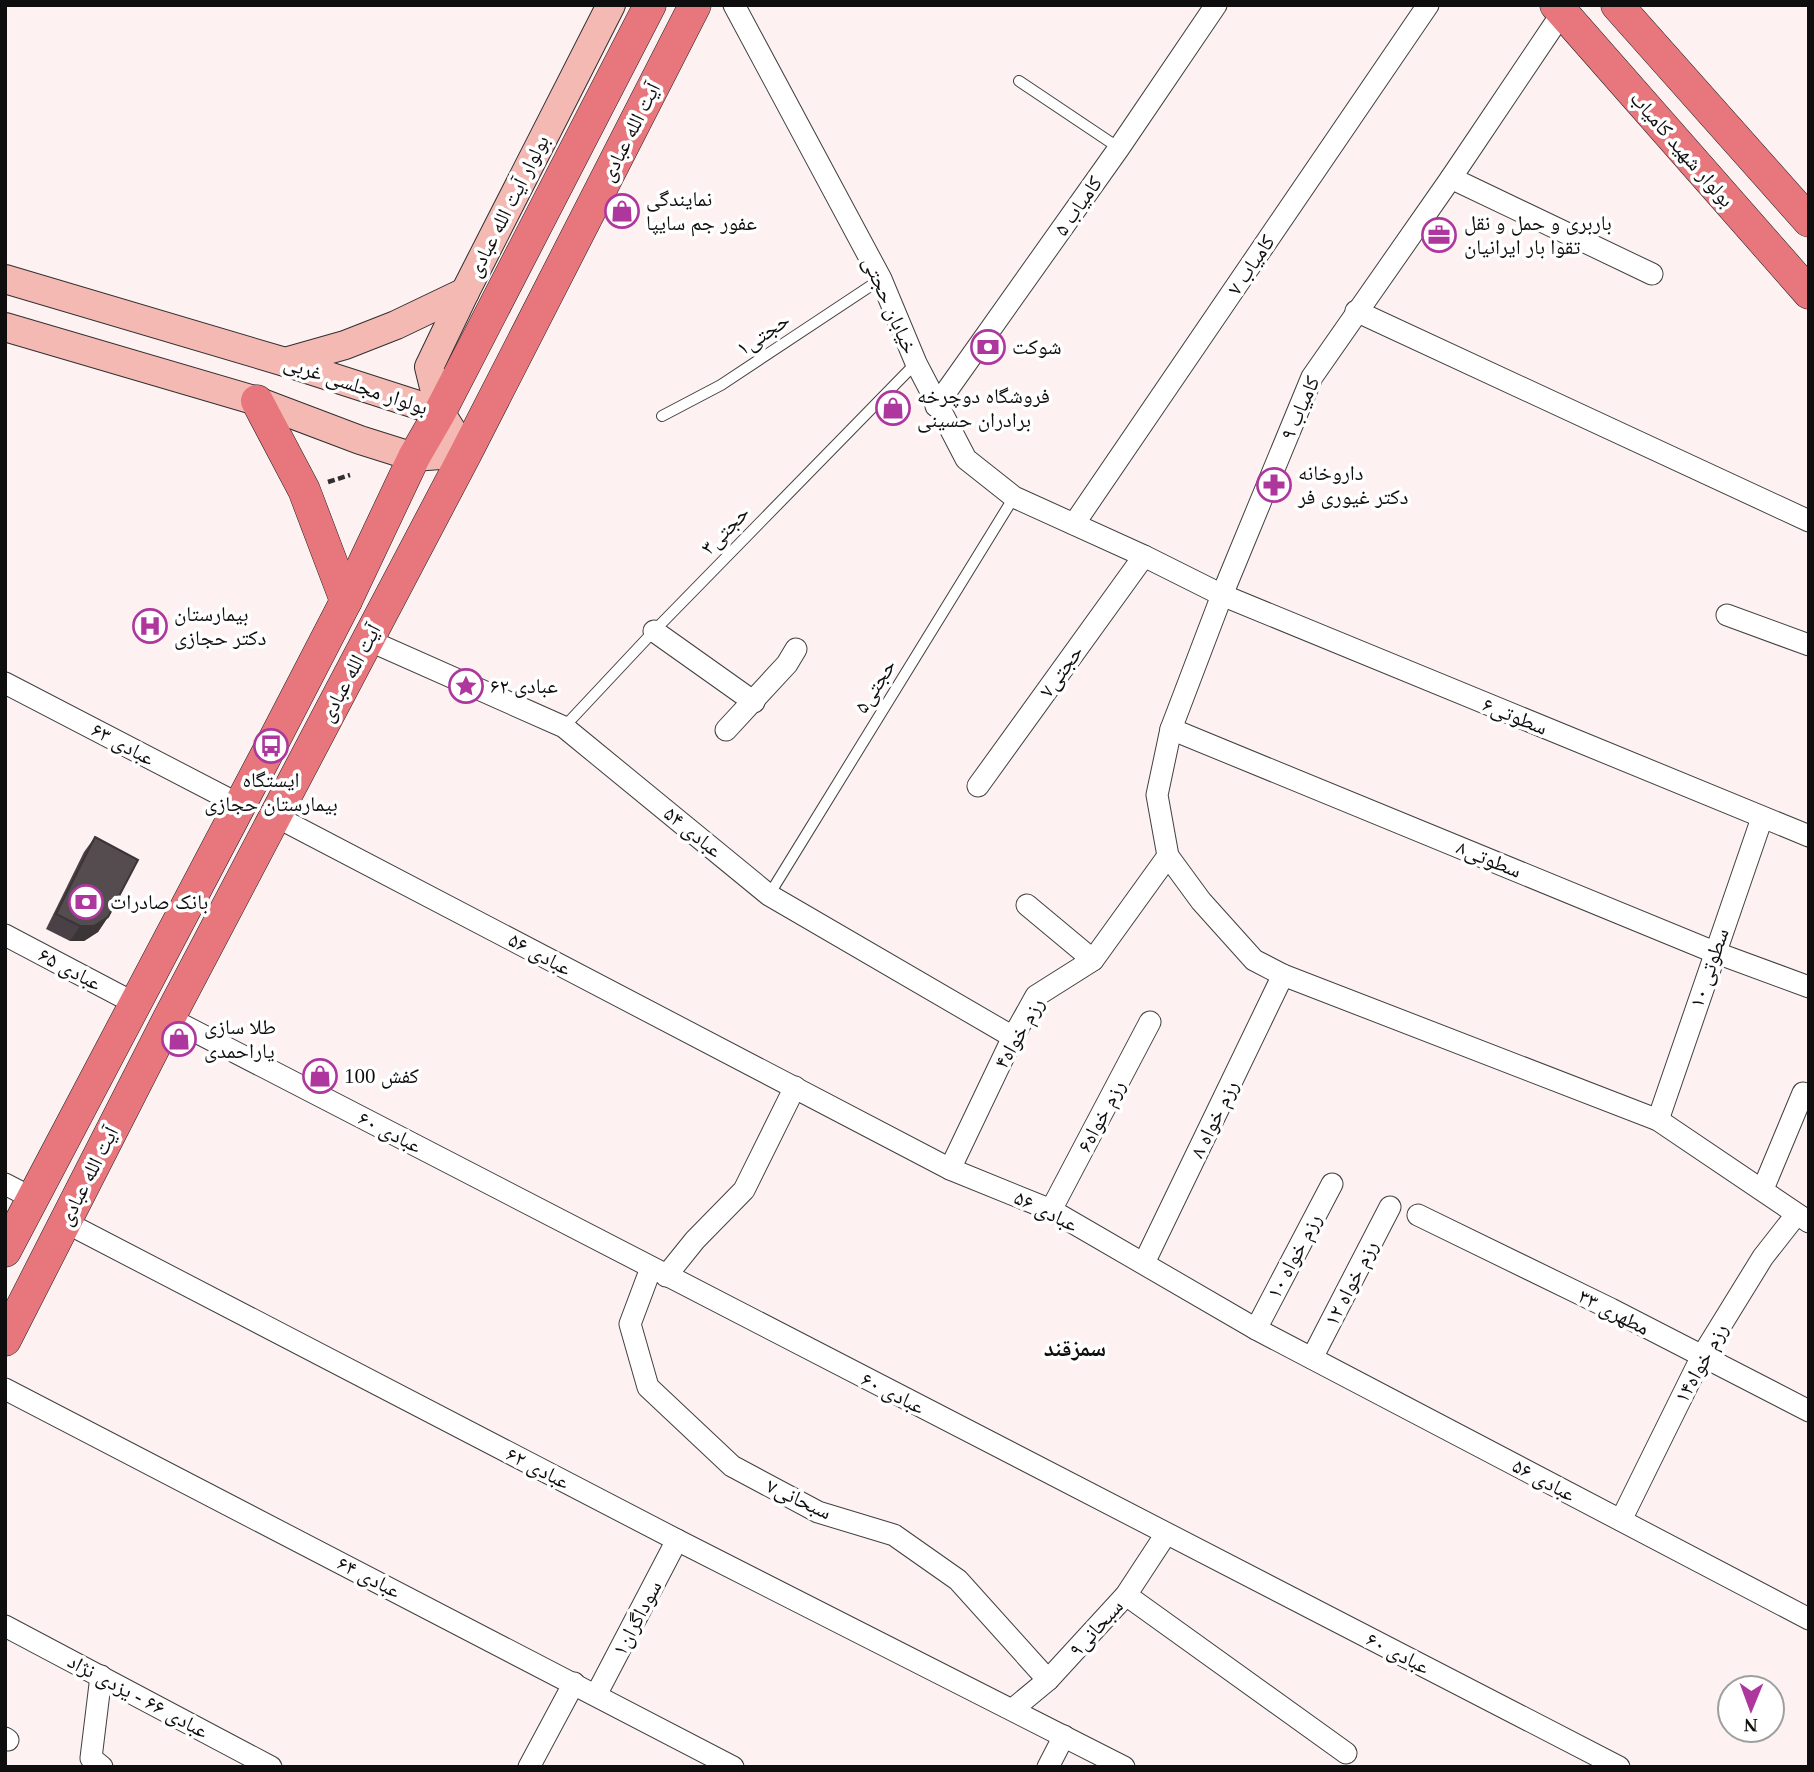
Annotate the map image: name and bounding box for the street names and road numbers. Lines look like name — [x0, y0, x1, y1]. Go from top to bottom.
street label: آیت الله عبادی — [595, 78, 665, 185]
street label: بولوار شهید کامیاب — [1625, 86, 1739, 212]
street label: بولوار آیت الله عبادی — [462, 131, 554, 281]
street label: کامیاب ۵ — [1049, 171, 1107, 240]
street label: کامیاب ۷ — [1222, 230, 1280, 300]
street label: خیابان حجتی — [857, 253, 922, 358]
street label: حجتی۱ — [732, 308, 795, 361]
street label: بولوار مجلسی غربی — [281, 350, 431, 421]
street label: کامیاب ۹ — [1275, 372, 1325, 444]
street label: حجتی۳ — [696, 501, 755, 560]
street label: آیت الله عبادی — [314, 619, 386, 726]
street label: حجتی۷ — [1034, 640, 1089, 702]
street label: حجتی۵ — [849, 655, 902, 718]
street label: سطوتی۶ — [1479, 692, 1551, 741]
street label: عبادی ۶۳ — [87, 717, 159, 771]
street label: عبادی ۵۴ — [659, 801, 727, 863]
street label: سطوتی۸ — [1453, 835, 1525, 884]
street label: سطوتی ۱۰ — [1684, 925, 1735, 1011]
street label: عبادی ۵۶ — [504, 927, 576, 981]
street label: عبادی ۶۵ — [34, 942, 106, 996]
street label: رزم خواه۴ — [989, 993, 1051, 1074]
street label: رزم خواه۶ — [1072, 1076, 1132, 1157]
street label: رزم خواه ۸ — [1185, 1076, 1245, 1163]
street label: عبادی ۶۰ — [354, 1106, 426, 1158]
street label: آیت الله عبادی — [53, 1122, 123, 1229]
street label: عبادی ۵۶ — [1010, 1185, 1082, 1237]
street label: رزم خواه ۱۰ — [1262, 1209, 1328, 1303]
street label: رزم خواه ۱۲ — [1319, 1236, 1384, 1331]
street label: مطهری ۳۳ — [1575, 1284, 1653, 1340]
street label: رزم خواه۱۴ — [1669, 1319, 1734, 1408]
street label: عبادی ۶۰ — [857, 1367, 929, 1419]
street label: عبادی ۶۲ — [502, 1442, 574, 1494]
street label: عبادی ۵۶ — [1508, 1453, 1580, 1507]
street label: سبحانی۷ — [762, 1474, 835, 1525]
street label: عبادی ۶۴ — [333, 1551, 405, 1603]
street label: سوداگران۱ — [607, 1576, 667, 1660]
street label: سبحانی۹ — [1064, 1594, 1129, 1662]
street label: عبادی ۶۰ — [1362, 1627, 1434, 1679]
street label: عبادی ۶۶ - یزدی نژاد — [64, 1649, 213, 1743]

